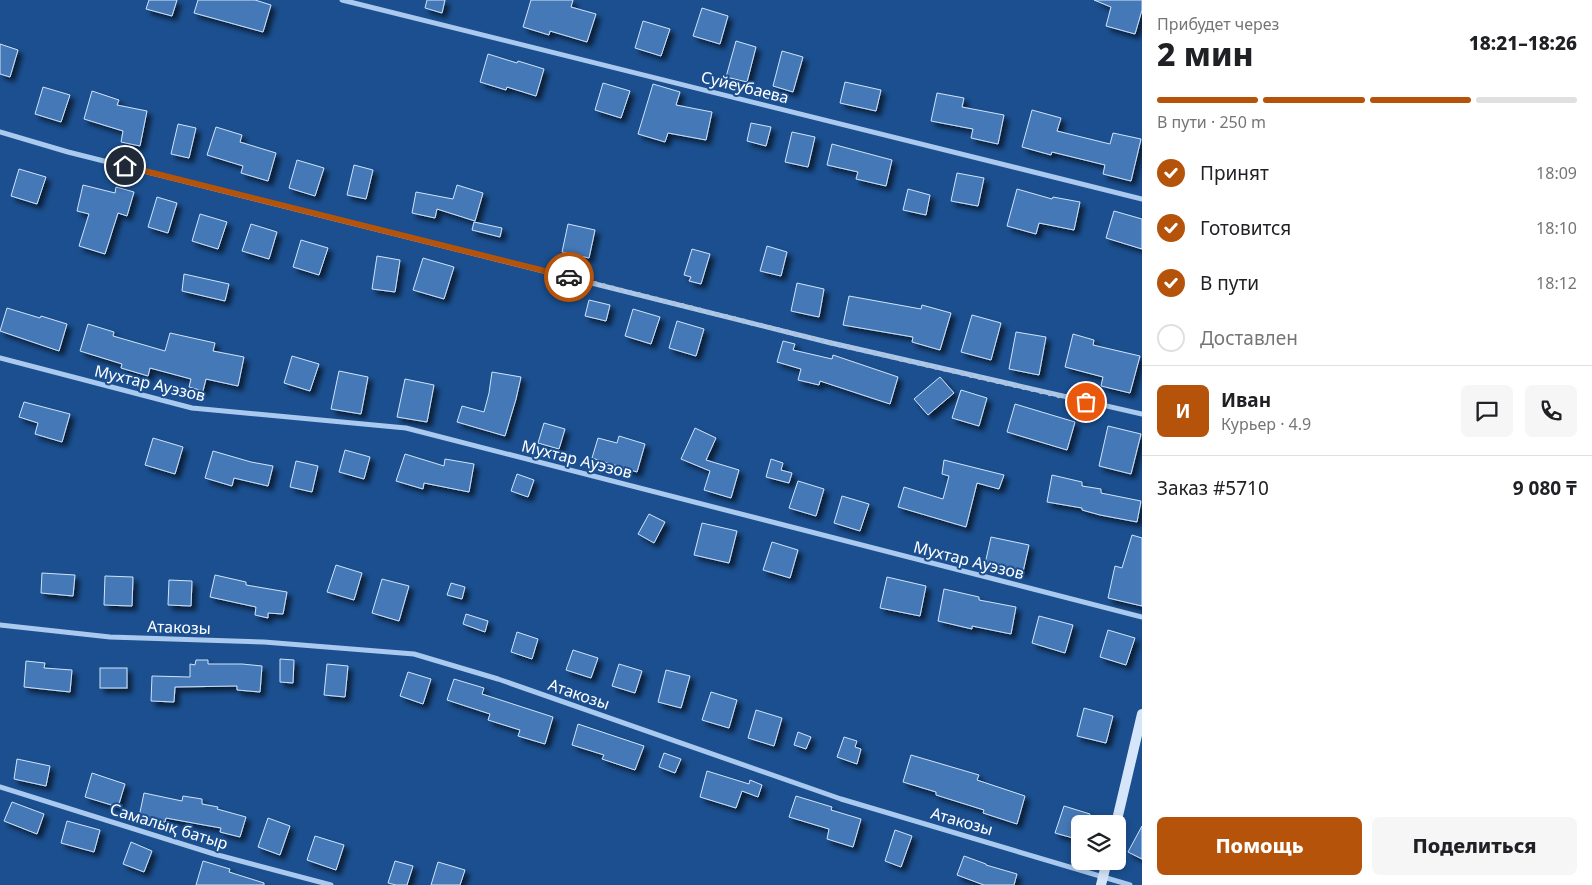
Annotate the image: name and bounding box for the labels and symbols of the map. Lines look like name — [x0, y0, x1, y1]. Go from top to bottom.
street label: Суйеубаева — [699, 65, 791, 109]
pin — [104, 145, 146, 187]
courier — [544, 252, 594, 302]
street label: Мухтар Ауэзов — [92, 360, 208, 406]
pin — [1065, 381, 1107, 423]
street label: Мухтар Ауэзов — [519, 435, 635, 483]
street label: Мухтар Ауэзов — [911, 536, 1027, 584]
street label: Атакозы — [147, 615, 211, 639]
street label: Атакозы — [545, 673, 613, 715]
street label: Самалық батыр — [107, 798, 231, 854]
street label: Атакозы — [928, 802, 996, 840]

